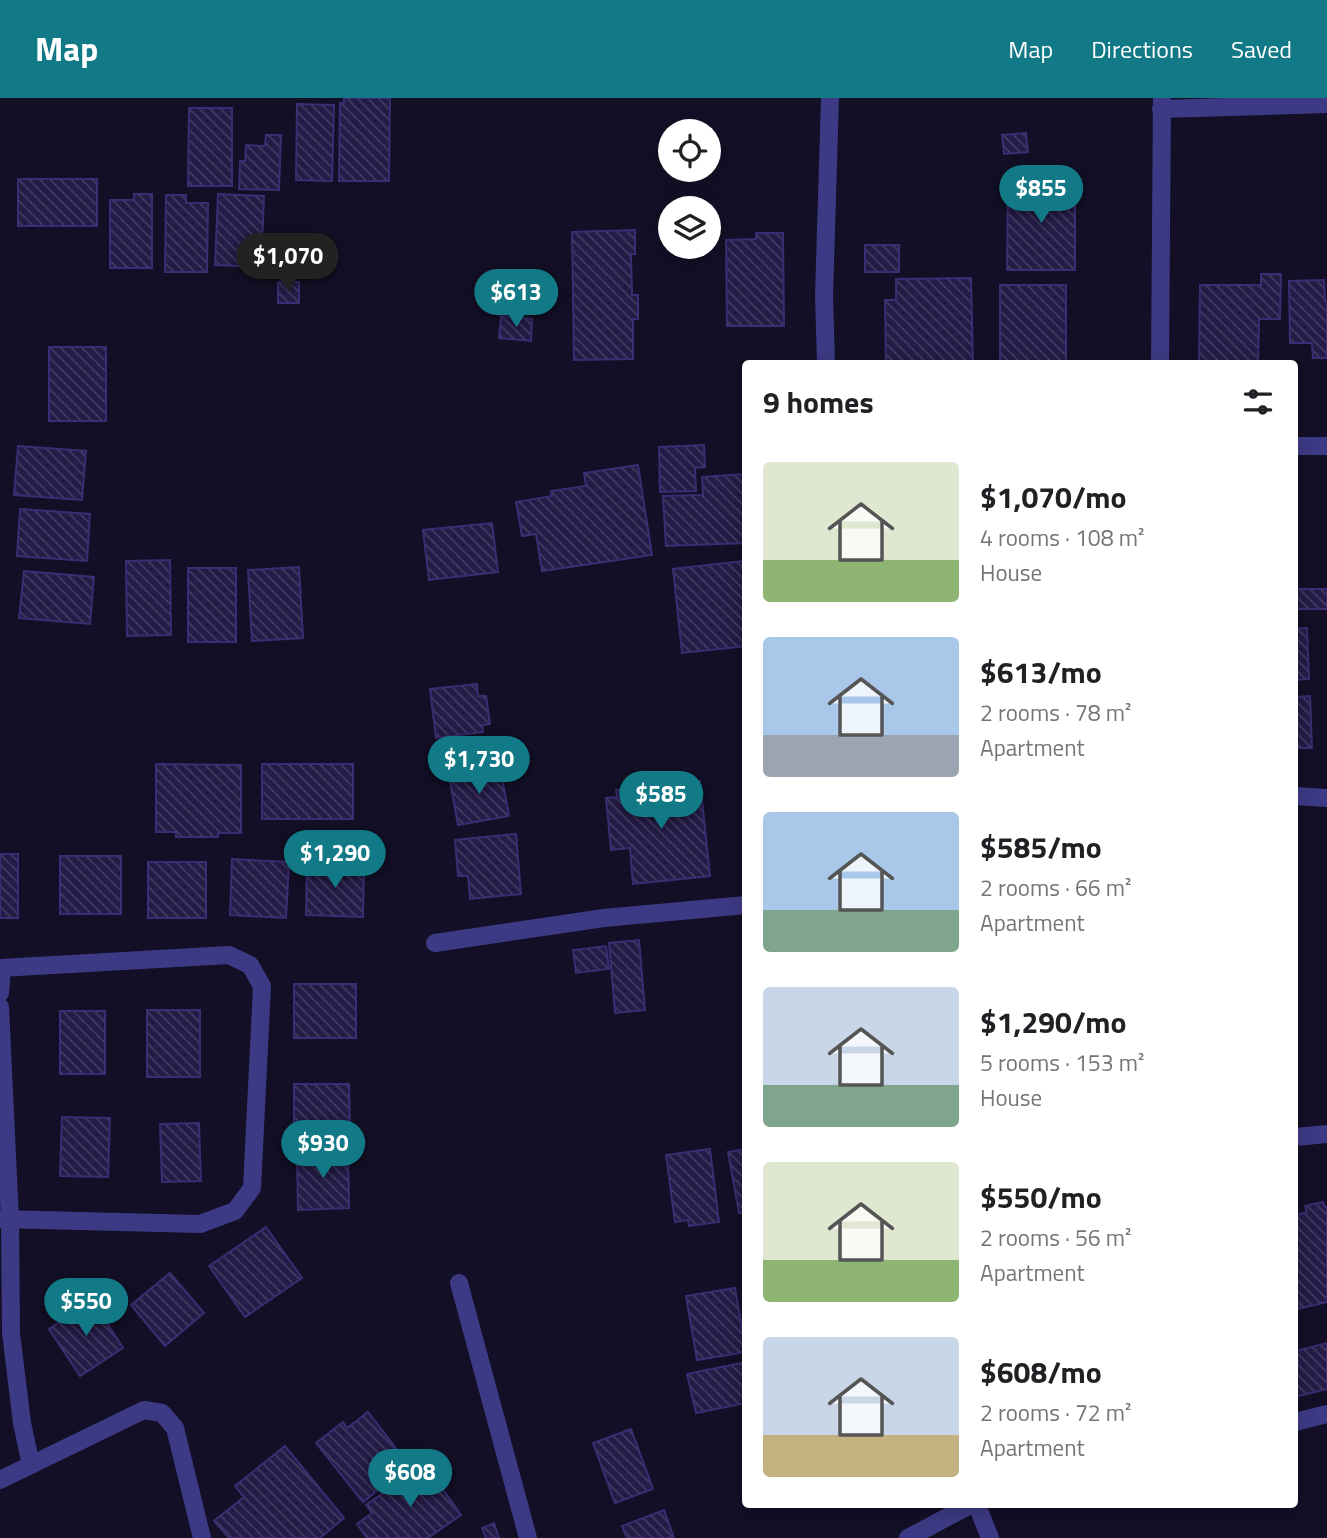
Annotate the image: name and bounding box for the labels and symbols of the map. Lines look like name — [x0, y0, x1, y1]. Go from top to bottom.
pin: $855 — [1000, 166, 1082, 225]
pin: $1,070 — [231, 234, 345, 293]
pin: $613 — [475, 270, 557, 329]
pin: $1,730 — [422, 736, 536, 796]
pin: $585 — [620, 772, 702, 831]
pin: $1,290 — [278, 830, 392, 890]
pin: $930 — [282, 1121, 364, 1180]
pin: $550 — [45, 1278, 127, 1338]
pin: $608 — [369, 1450, 451, 1509]

